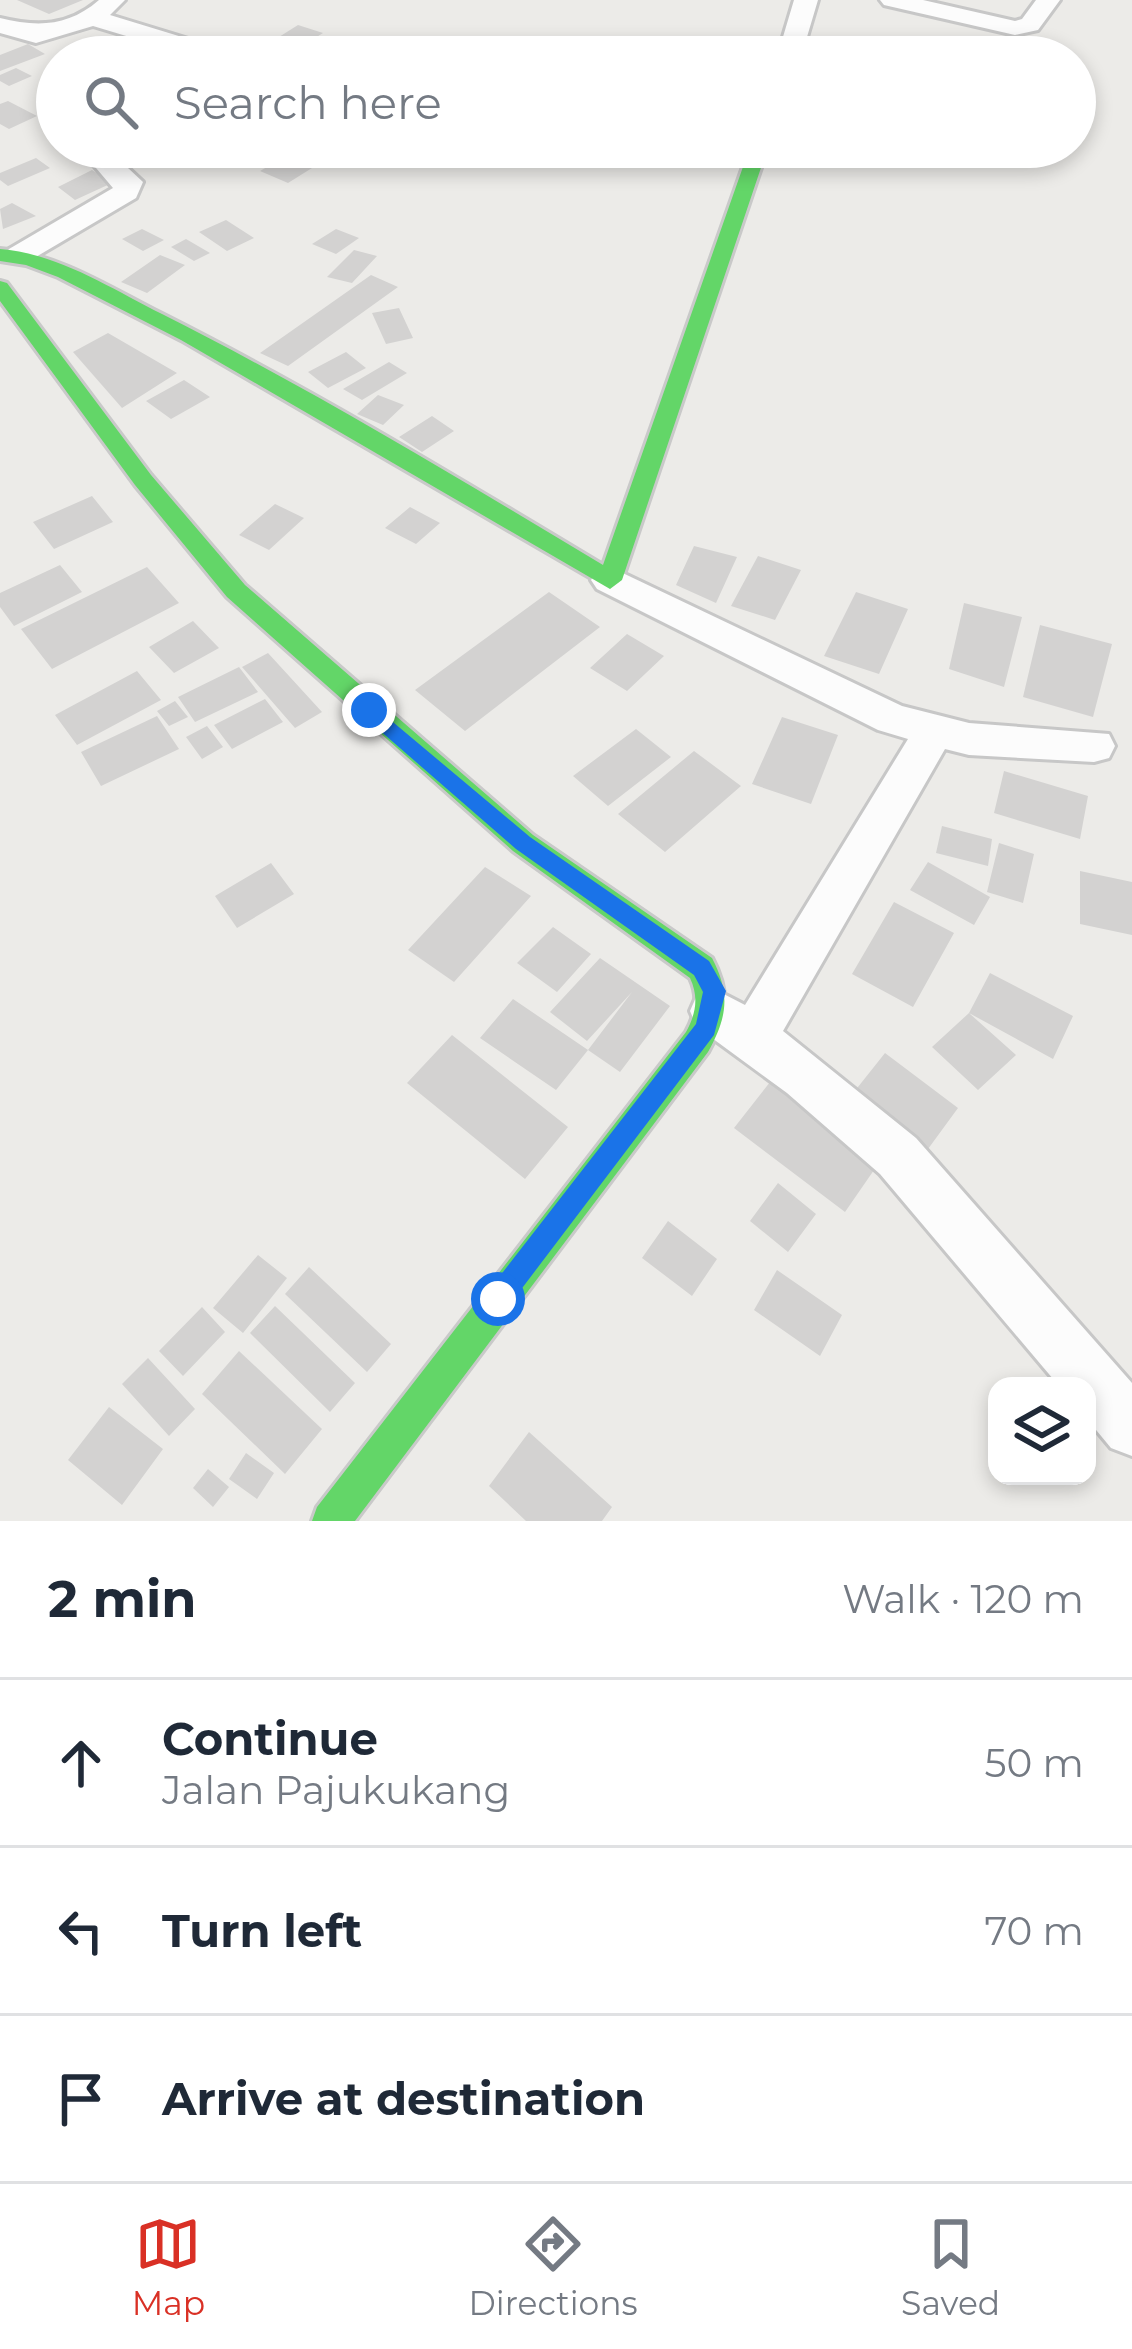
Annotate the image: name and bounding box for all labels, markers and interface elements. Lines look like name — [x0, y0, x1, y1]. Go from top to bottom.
search box — [36, 36, 1096, 168]
icon: search — [78, 69, 144, 135]
text: Search here — [174, 75, 442, 130]
route end — [342, 683, 396, 737]
route start — [471, 1272, 525, 1326]
map controls — [988, 1377, 1096, 1485]
button: layers — [988, 1377, 1096, 1485]
text: 2 min — [48, 1568, 197, 1630]
text: Walk · 120 m — [842, 1575, 1084, 1623]
text: Continue — [162, 1711, 378, 1766]
icon: ahead — [48, 1730, 114, 1796]
text: 50 m — [985, 1739, 1084, 1787]
text: Jalan Pajukukang — [162, 1766, 510, 1814]
icon: left — [48, 1898, 114, 1964]
text: Turn left — [162, 1903, 362, 1958]
text: 70 m — [984, 1907, 1084, 1955]
icon: arrive — [48, 2066, 114, 2132]
text: Arrive at destination — [162, 2071, 645, 2126]
tab: Map — [132, 2211, 205, 2323]
tab: Directions — [469, 2211, 638, 2323]
tab: Saved — [901, 2211, 1000, 2323]

